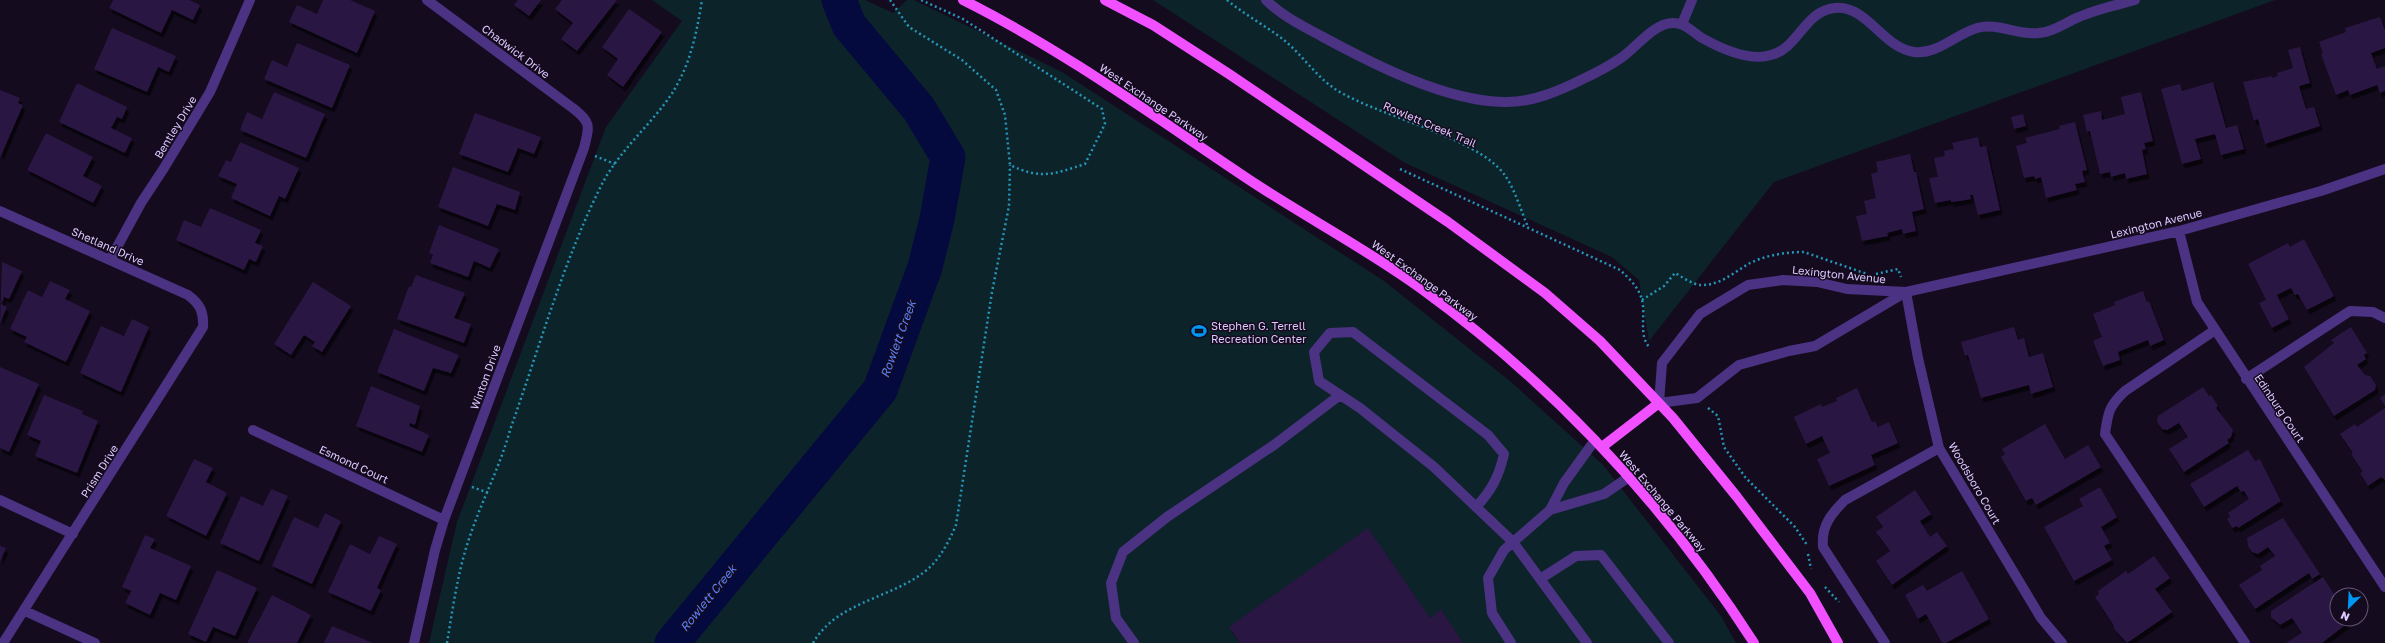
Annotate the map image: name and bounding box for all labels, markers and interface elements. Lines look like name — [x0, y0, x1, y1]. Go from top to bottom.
street label: Chadwick Drive — [480, 21, 552, 81]
street label: West Exchange Parkway — [1097, 61, 1211, 143]
street label: Bentley Drive — [151, 93, 199, 161]
street label: Rowlett Creek Trail — [1381, 98, 1479, 150]
street label: Lexington Avenue — [2109, 205, 2203, 241]
street label: Shetland Drive — [70, 224, 146, 268]
street label: West Exchange Parkway — [1369, 237, 1481, 323]
street label: Lexington Avenue — [1791, 263, 1887, 285]
water label: Rowlett Creek — [877, 297, 919, 380]
place label: Stephen G. Terrell Recreation Center — [1211, 319, 1307, 345]
sports icon: Stephen G. Terrell Recreation Center — [1190, 322, 1208, 340]
street label: Winton Drive — [467, 343, 503, 411]
street label: Edinburg Court — [2252, 371, 2308, 445]
street label: Woodsboro Court — [1946, 440, 2004, 526]
street label: Prism Drive — [78, 442, 120, 500]
street label: Esmond Court — [317, 442, 391, 486]
street label: West Exchange Parkway — [1617, 448, 1709, 554]
water label: Rowlett Creek — [677, 561, 740, 634]
north arrow — [2329, 587, 2369, 627]
text: N — [2338, 609, 2351, 624]

